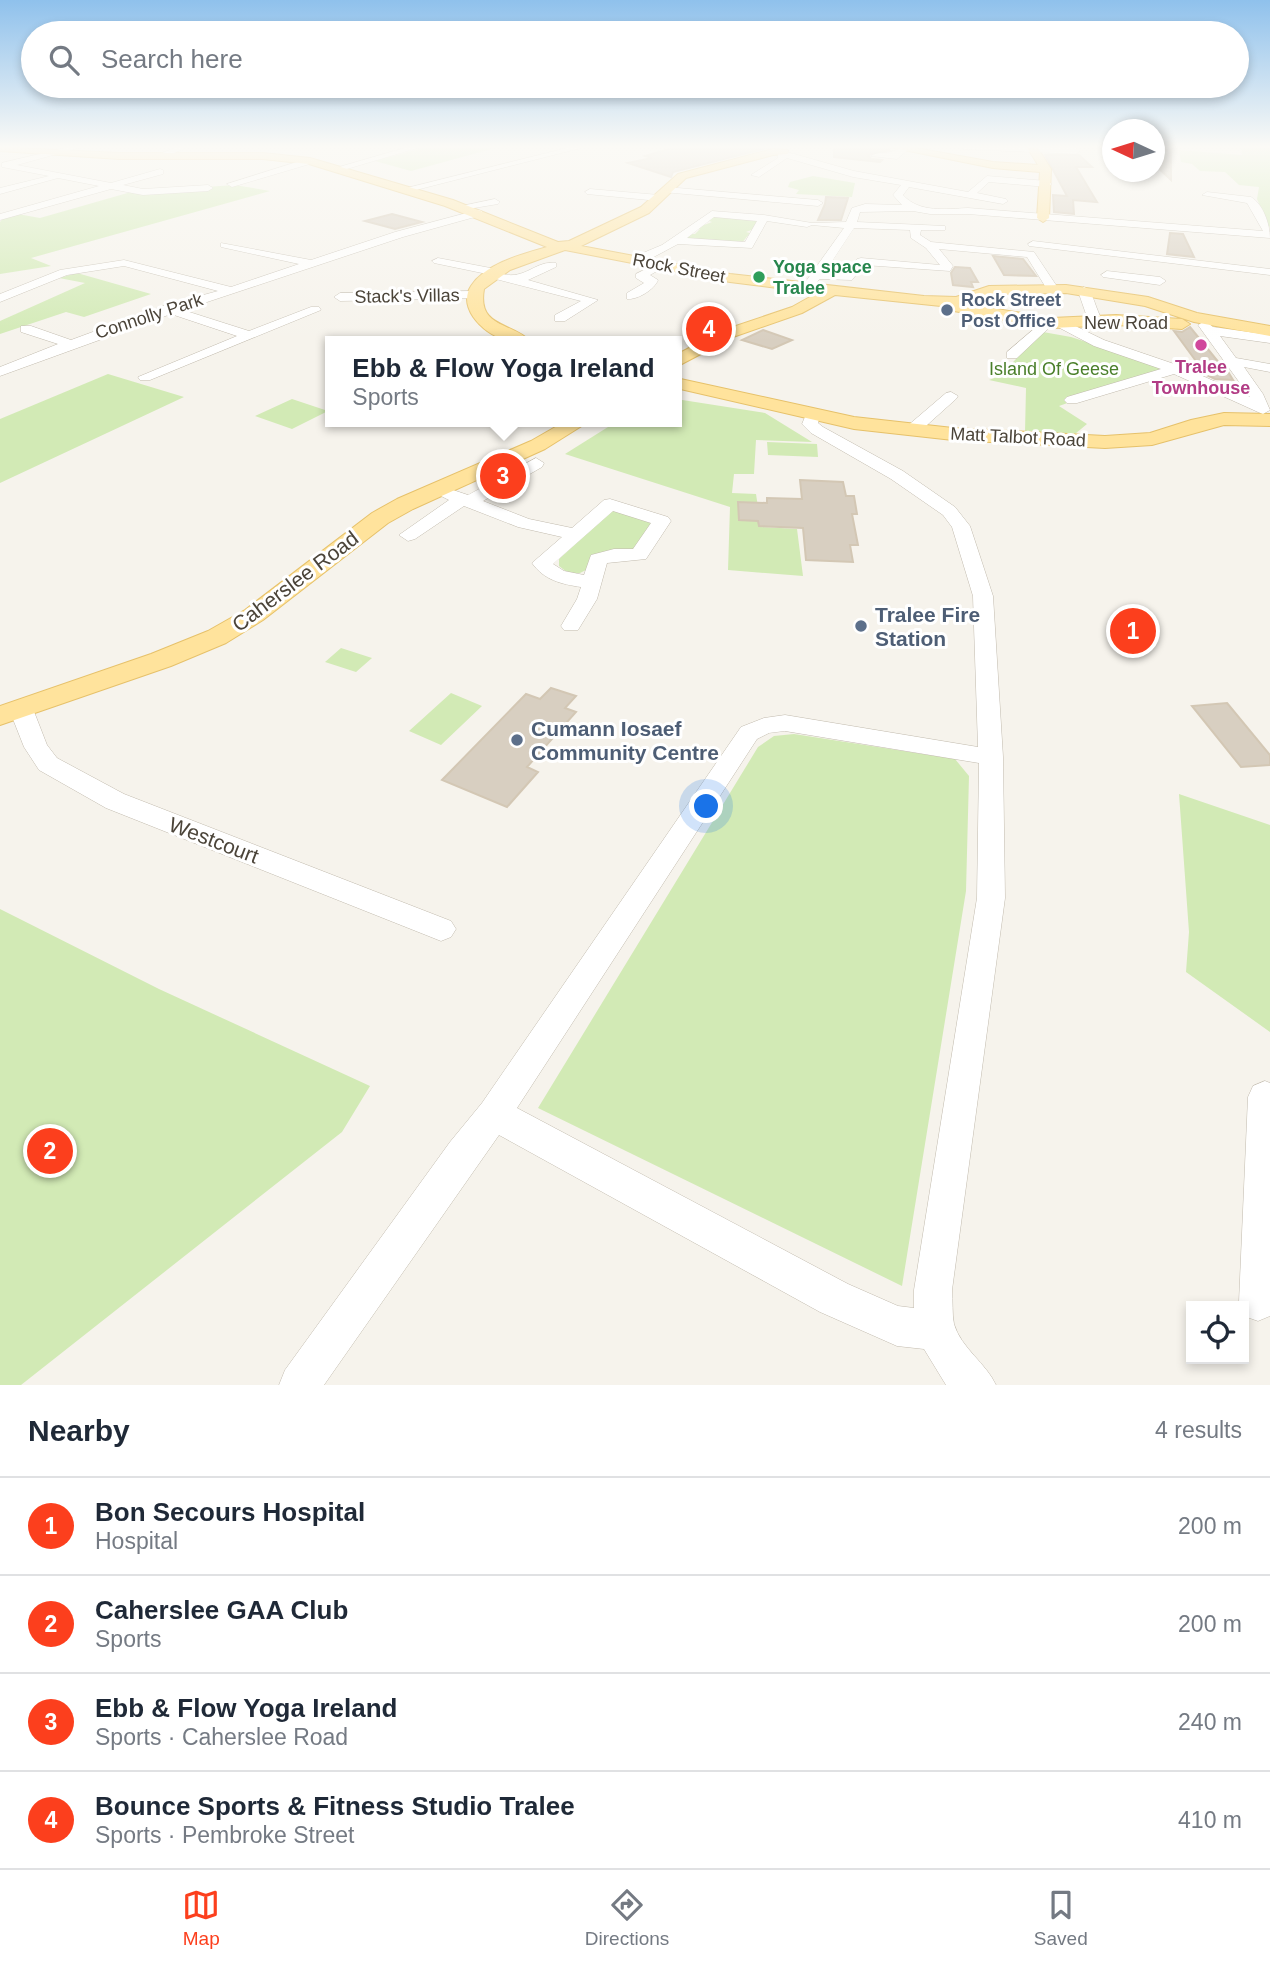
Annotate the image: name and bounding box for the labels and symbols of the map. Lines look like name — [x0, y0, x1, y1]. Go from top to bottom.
north arrow — [1102, 119, 1165, 182]
street label: Rock Street — [631, 249, 727, 287]
place label: Yoga space Tralee — [773, 257, 872, 298]
marker: Yoga space Tralee — [751, 269, 767, 285]
street label: Stack's Villas — [354, 285, 460, 307]
street label: Connolly Park — [93, 289, 206, 343]
place label: Rock Street Post Office — [961, 290, 1061, 331]
marker: Rock Street Post Office — [939, 302, 955, 318]
pin: 4 — [686, 303, 732, 355]
street label: New Road — [1084, 313, 1168, 333]
marker: Tralee Townhouse — [1193, 337, 1209, 353]
place label: Tralee Townhouse — [1152, 357, 1250, 398]
park label: Island Of Geese — [989, 359, 1119, 379]
street label: Matt Talbot Road — [950, 423, 1086, 451]
pin: 3 — [480, 450, 526, 502]
street label: Caherslee Road — [227, 526, 363, 636]
place label: Tralee Fire Station — [875, 603, 980, 650]
pin: 1 — [1110, 605, 1156, 657]
marker: Tralee Fire Station — [853, 618, 869, 634]
place label: Cumann Iosaef Community Centre — [531, 717, 719, 764]
marker: Cumann Iosaef Community Centre — [509, 732, 525, 748]
your location — [689, 789, 723, 823]
street label: Westcourt — [166, 812, 262, 868]
pin: 2 — [27, 1125, 73, 1177]

